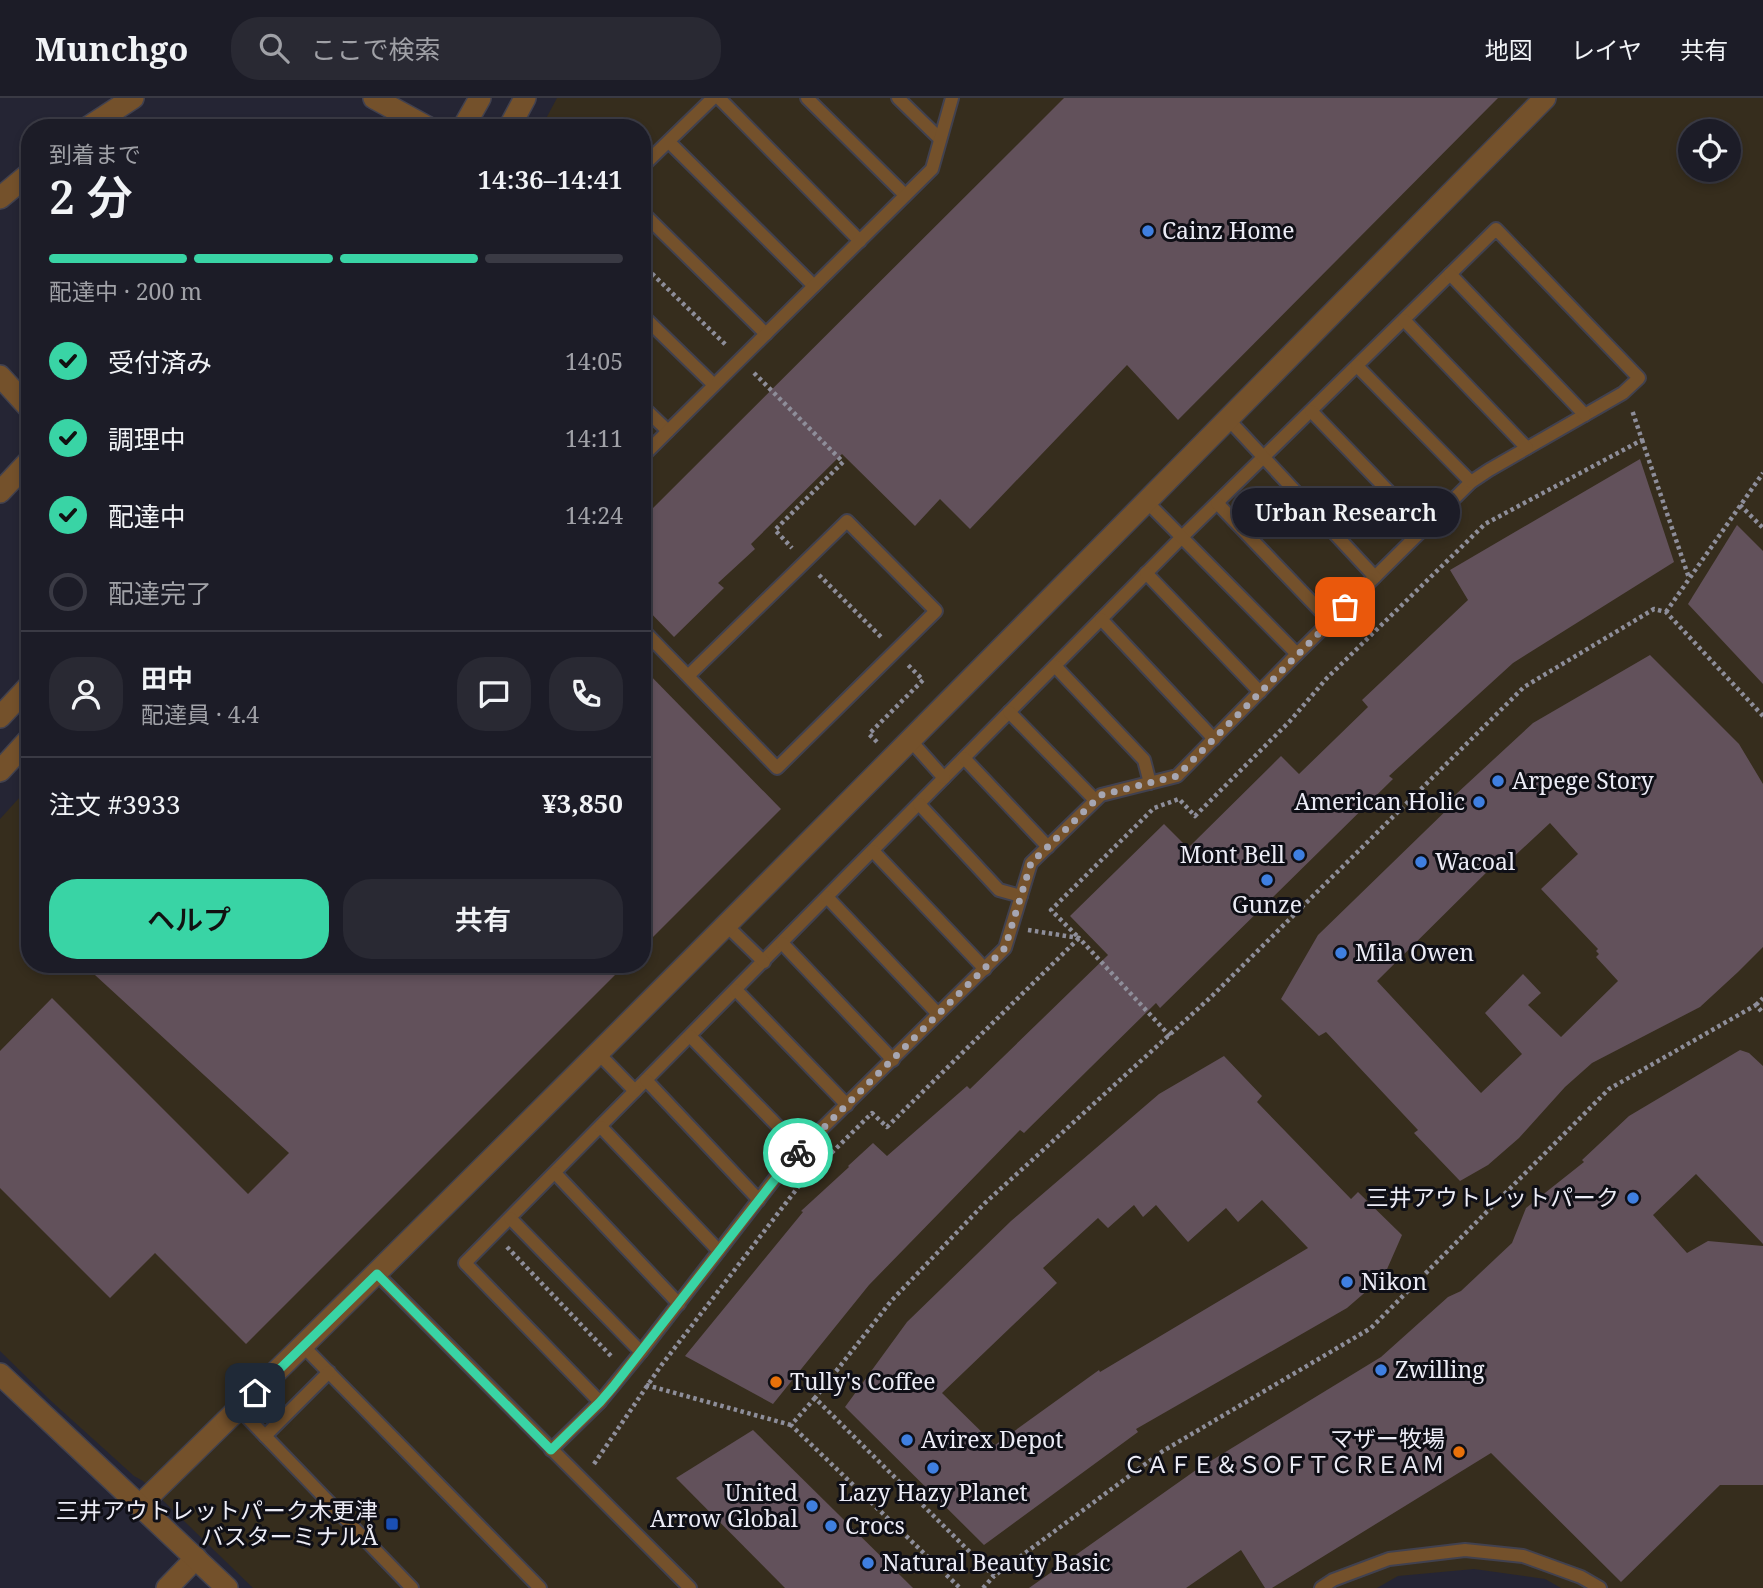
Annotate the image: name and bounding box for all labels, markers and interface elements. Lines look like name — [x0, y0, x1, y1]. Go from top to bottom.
search box — [231, 17, 721, 80]
text: Munchgo — [35, 26, 189, 71]
icon: search — [255, 29, 293, 67]
text: ここで検索 — [311, 31, 441, 67]
text: 地図 — [1485, 33, 1533, 66]
text: レイヤ — [1571, 33, 1642, 66]
text: 共有 — [1680, 33, 1728, 66]
map controls — [1678, 119, 1741, 182]
button: locate — [1678, 119, 1741, 182]
text: 到着まで — [49, 138, 141, 170]
text: 14:36–14:41 — [477, 161, 623, 197]
text: 2 分 — [49, 165, 133, 227]
place label: Cainz Home — [1162, 214, 1295, 246]
marker: Cainz Home — [1140, 223, 1156, 239]
text: 配達中 · 200 m — [49, 275, 202, 307]
icon: check — [49, 342, 87, 380]
text: 受付済み — [108, 344, 212, 380]
text: 14:05 — [565, 345, 623, 377]
icon: check — [49, 419, 87, 457]
text: 調理中 — [108, 421, 186, 457]
text: 14:11 — [565, 422, 623, 454]
callout: Urban Research — [1231, 488, 1459, 537]
icon: check — [49, 496, 87, 534]
text: Urban Research — [1255, 496, 1437, 528]
text: 配達中 — [108, 498, 186, 534]
text: 14:24 — [565, 499, 623, 531]
text: 配達完了 — [108, 575, 212, 611]
pin — [1315, 577, 1375, 637]
icon: bag — [1326, 588, 1364, 626]
button: person — [49, 657, 123, 731]
button: chat — [457, 657, 531, 731]
button: phone — [549, 657, 623, 731]
text: 田中 — [141, 660, 193, 696]
text: 配達員 · 4.4 — [141, 698, 259, 730]
place label: Arpege Story — [1512, 764, 1654, 796]
marker: Arpege Story — [1490, 773, 1506, 789]
text: ¥3,850 — [542, 785, 623, 821]
place label: American Holic — [1294, 785, 1465, 817]
text: 注文 #3933 — [49, 786, 180, 822]
marker: American Holic — [1471, 794, 1487, 810]
place label: Mont Bell — [1180, 838, 1285, 870]
place label: Wacoal — [1435, 845, 1515, 877]
marker: Mont Bell — [1291, 847, 1307, 863]
marker: Wacoal — [1413, 854, 1429, 870]
marker: Gunze — [1259, 872, 1275, 888]
button: ヘルプ — [49, 879, 329, 959]
button: 共有 — [343, 879, 623, 959]
place label: Gunze — [1232, 888, 1302, 920]
place label: Mila Owen — [1355, 936, 1474, 968]
marker: Mila Owen — [1333, 945, 1349, 961]
courier — [763, 1118, 833, 1188]
icon: bike — [779, 1134, 817, 1172]
place label: 三井アウトレットパーク — [1366, 1181, 1619, 1213]
marker: 三井アウトレットパーク — [1625, 1190, 1641, 1206]
place label: Nikon — [1361, 1265, 1427, 1297]
marker: Nikon — [1339, 1274, 1355, 1290]
place label: Zwilling — [1395, 1353, 1485, 1385]
marker: Zwilling — [1373, 1362, 1389, 1378]
pin — [225, 1363, 285, 1423]
place label: Tully's Coffee — [790, 1365, 936, 1397]
icon: home — [236, 1374, 274, 1412]
marker: Tully's Coffee — [768, 1374, 784, 1390]
place label: マザー牧場 ＣＡＦＥ＆ＳＯＦＴＣＲＥＡＭ — [1123, 1422, 1445, 1480]
place label: Avirex Depot — [921, 1423, 1063, 1455]
marker: Avirex Depot — [899, 1432, 915, 1448]
marker: マザー牧場 ＣＡＦＥ＆ＳＯＦＴＣＲＥＡＭ — [1451, 1444, 1467, 1460]
marker: Lazy Hazy Planet — [925, 1460, 941, 1476]
place label: United Arrow Global — [650, 1476, 798, 1534]
place label: Lazy Hazy Planet — [838, 1476, 1028, 1508]
place label: 三井アウトレットパーク木更津 バスターミナルÅ — [56, 1494, 379, 1552]
marker: United Arrow Global — [804, 1498, 820, 1514]
place label: Crocs — [845, 1509, 905, 1541]
marker: 三井アウトレットパーク木更津 バスターミナルÅ — [384, 1516, 400, 1532]
marker: Crocs — [823, 1518, 839, 1534]
place label: Natural Beauty Basic — [882, 1546, 1111, 1578]
marker: Natural Beauty Basic — [860, 1555, 876, 1571]

